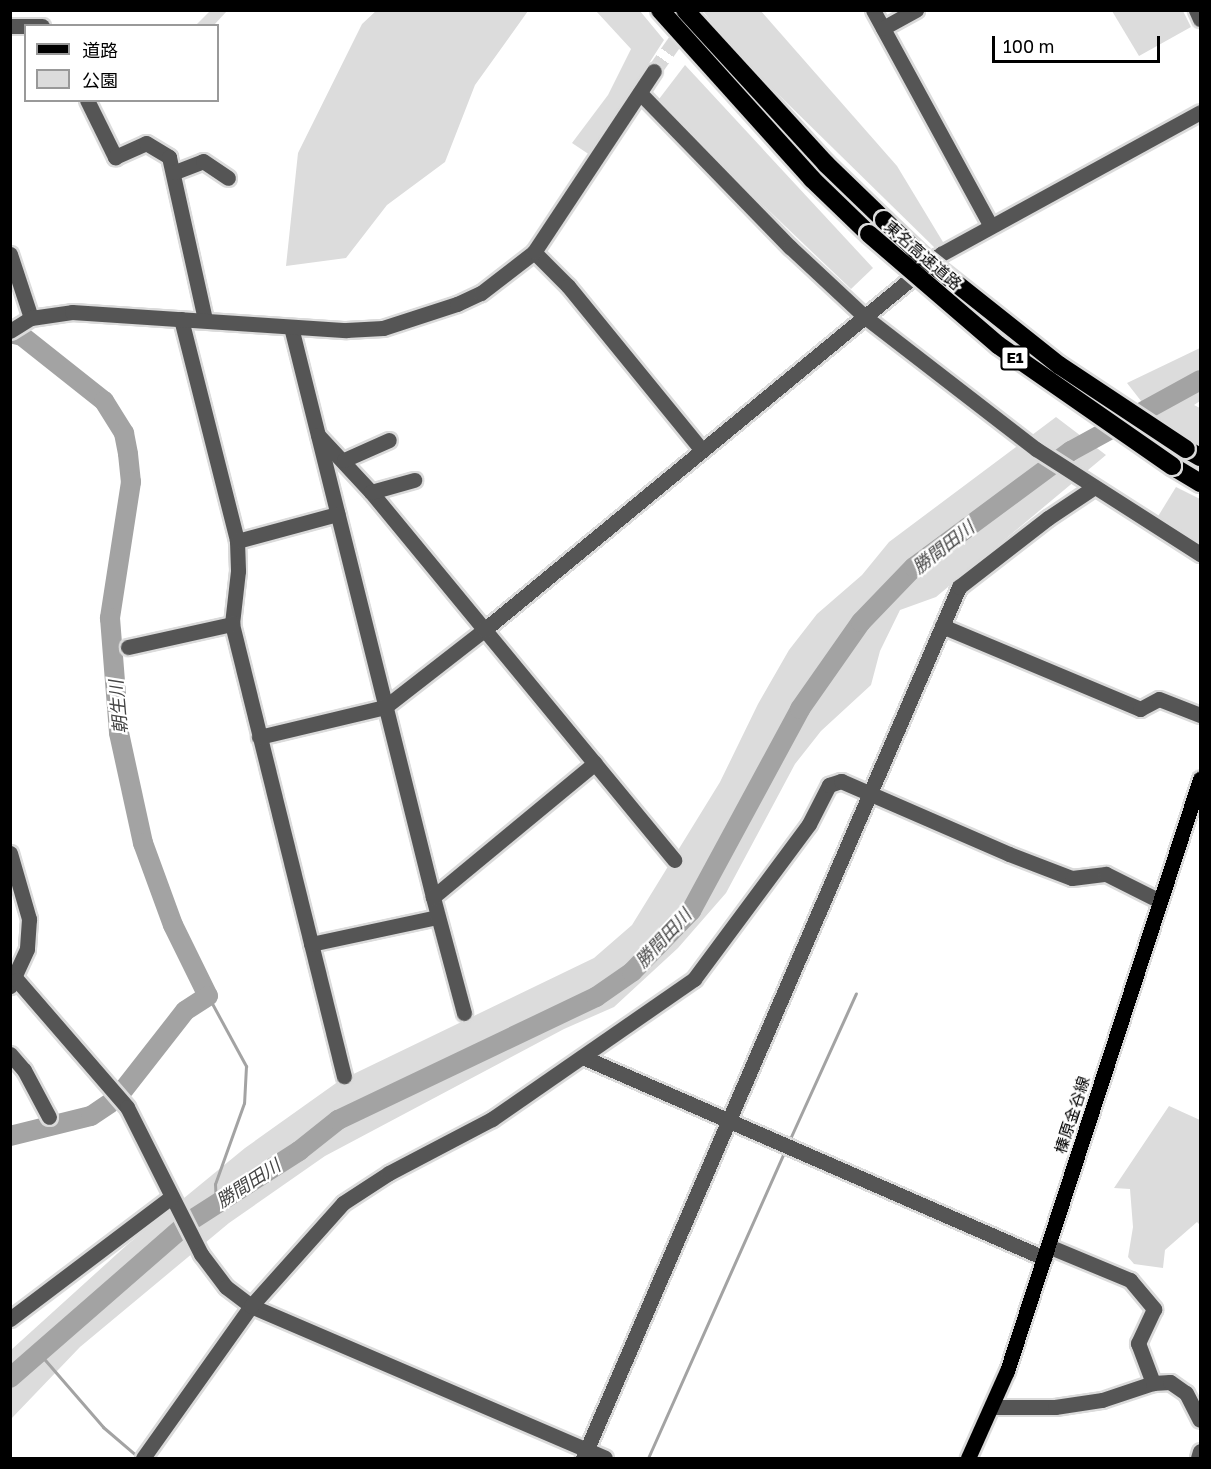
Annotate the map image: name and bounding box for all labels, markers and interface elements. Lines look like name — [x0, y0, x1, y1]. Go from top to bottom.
legend — [24, 24, 219, 102]
scale bar — [995, 24, 1163, 62]
text: 100 m — [1003, 35, 1054, 57]
text: 道路 — [82, 39, 118, 61]
text: 公園 — [82, 69, 118, 91]
street label: 東名高速道路 — [880, 216, 966, 294]
road number: E1 — [1000, 346, 1030, 370]
water label: 勝間田川 — [908, 516, 978, 578]
water label: 朝生川 — [105, 679, 131, 735]
water label: 勝間田川 — [631, 904, 695, 972]
street label: 榛原金谷線 — [1051, 1074, 1093, 1156]
water label: 勝間田川 — [212, 1154, 284, 1212]

